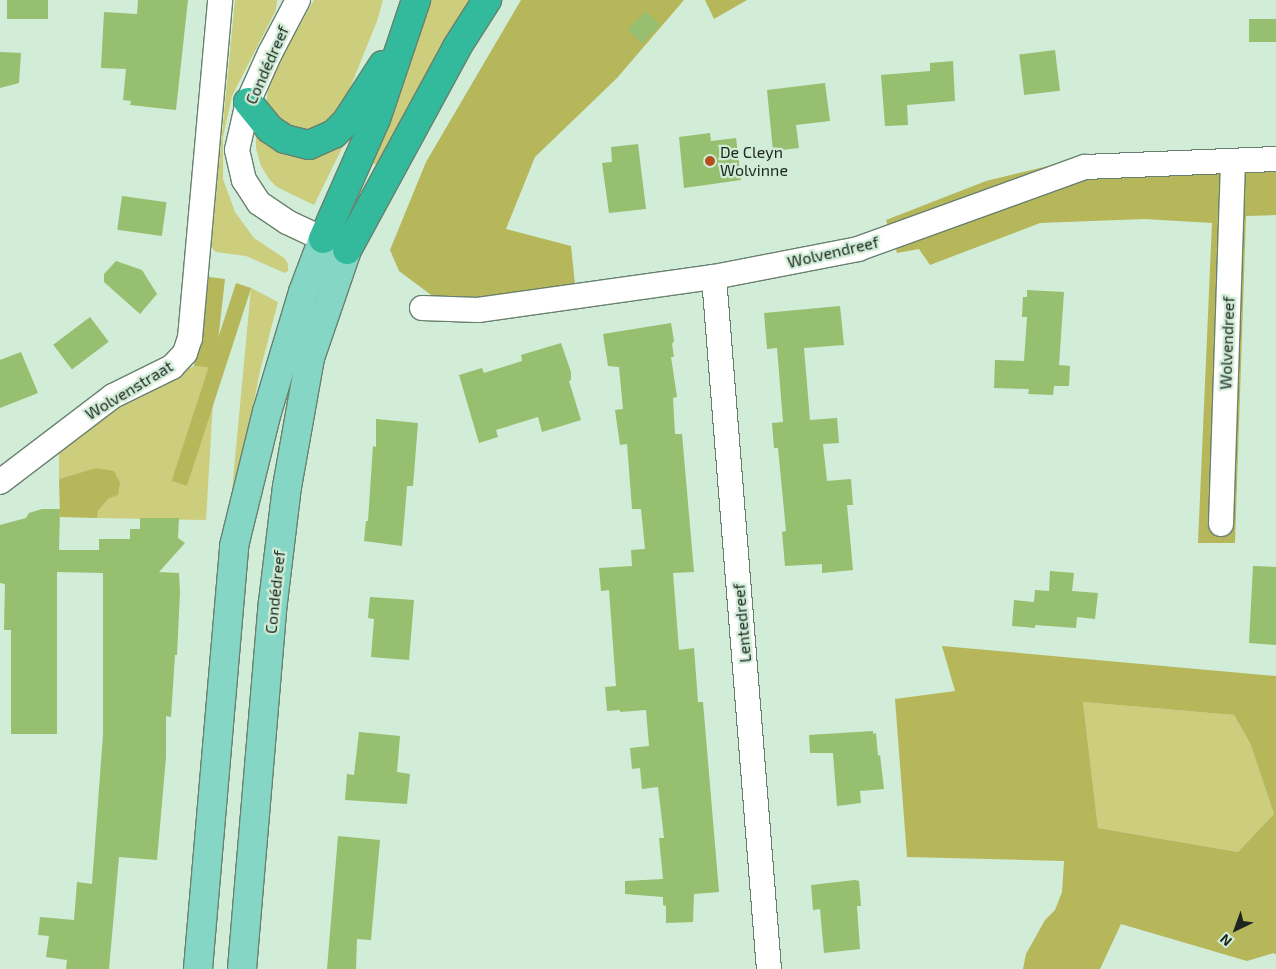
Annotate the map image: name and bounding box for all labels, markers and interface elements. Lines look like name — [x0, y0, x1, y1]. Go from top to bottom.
street label: Condédreef — [241, 23, 293, 107]
place label: De Cleyn Wolvinne — [720, 142, 788, 180]
marker: De Cleyn Wolvinne — [704, 155, 716, 167]
street label: Wolvendreef — [785, 232, 881, 272]
street label: Wolvendreef — [1216, 296, 1238, 390]
street label: Wolvenstraat — [82, 356, 176, 424]
street label: Condédreef — [261, 549, 289, 635]
street label: Lentedreef — [729, 583, 755, 663]
north arrow — [1211, 904, 1261, 954]
text: N — [1216, 931, 1235, 950]

